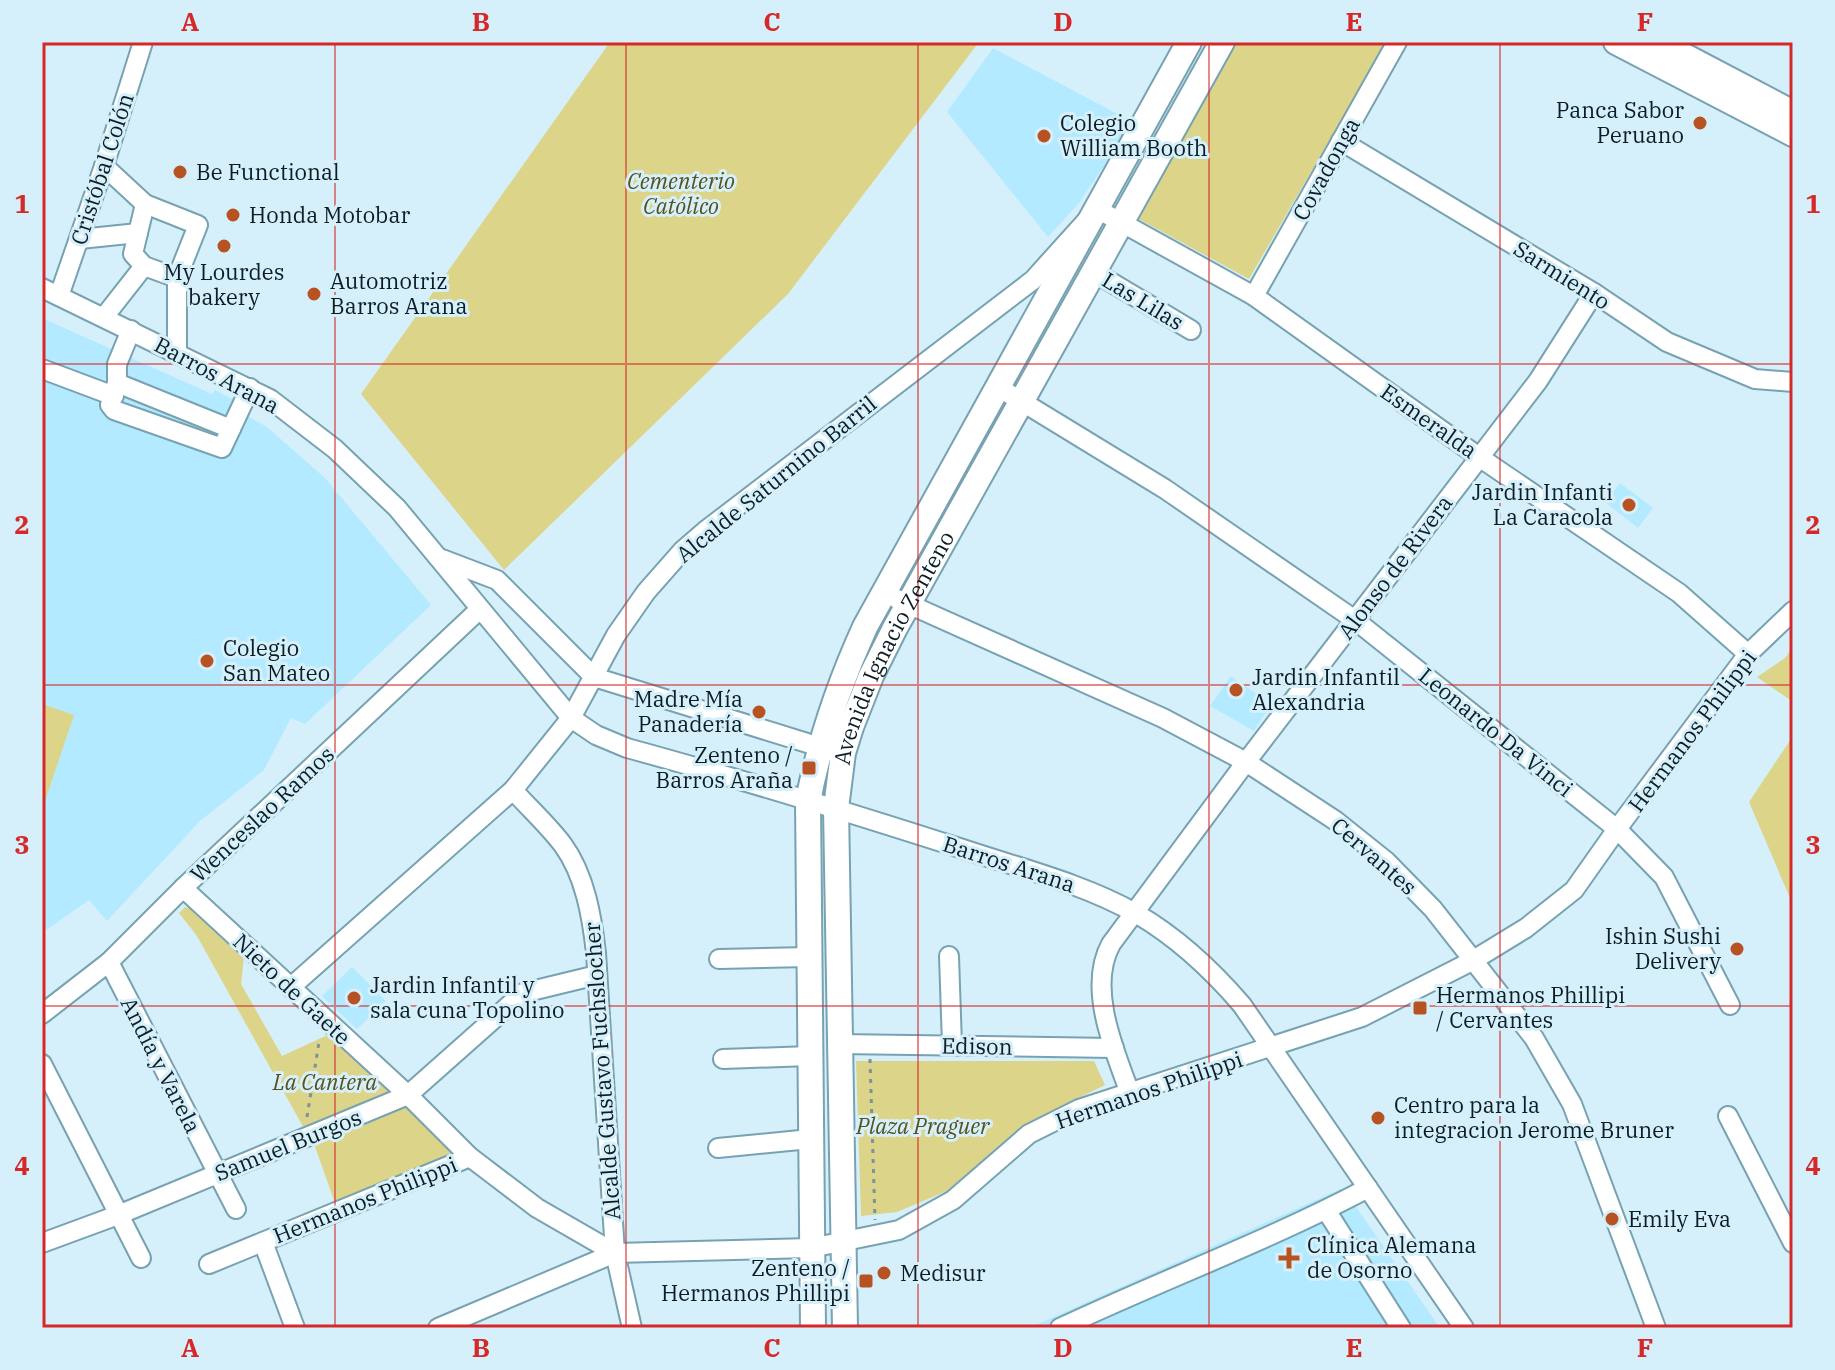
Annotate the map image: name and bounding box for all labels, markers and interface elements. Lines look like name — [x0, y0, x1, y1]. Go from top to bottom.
text: A — [181, 4, 199, 38]
text: B — [472, 4, 490, 38]
text: C — [763, 4, 781, 38]
text: D — [1053, 4, 1073, 38]
text: E — [1345, 4, 1363, 38]
text: F — [1637, 4, 1653, 38]
street label: Cristóbal Colón — [63, 89, 140, 248]
place label: Panca Sabor Peruano — [1556, 95, 1684, 149]
place label: Colegio William Booth — [1060, 108, 1207, 162]
street label: Covadonga — [1285, 112, 1366, 225]
marker: Panca Sabor Peruano — [1691, 114, 1709, 132]
marker: Colegio William Booth — [1035, 127, 1053, 145]
place label: Be Functional — [196, 157, 340, 186]
marker: Be Functional — [171, 163, 189, 181]
park label: Cementerio Católico — [627, 166, 735, 220]
text: 1 — [14, 186, 30, 220]
text: 1 — [1805, 186, 1821, 220]
place label: Honda Motobar — [249, 200, 410, 229]
marker: Honda Motobar — [224, 206, 242, 224]
street label: Sarmiento — [1509, 233, 1616, 316]
marker: My Lourdes bakery — [215, 237, 233, 255]
place label: My Lourdes bakery — [164, 257, 284, 311]
street label: Las Lilas — [1097, 265, 1189, 336]
place label: Automotriz Barros Arana — [330, 266, 467, 320]
marker: Automotriz Barros Arana — [305, 285, 323, 303]
street label: Barros Arana — [150, 329, 285, 420]
street label: Esmeralda — [1375, 377, 1483, 464]
street label: Alcalde Saturnino Barril — [669, 389, 882, 568]
place label: Jardin Infanti La Caracola — [1472, 477, 1613, 531]
street label: Alonso de Rivera — [1331, 489, 1458, 645]
marker: Jardin Infanti La Caracola — [1620, 496, 1638, 514]
text: 2 — [14, 507, 30, 541]
text: 2 — [1805, 507, 1821, 541]
street label: Avenida Ignacio Zenteno — [827, 525, 960, 767]
place label: Colegio San Mateo — [223, 633, 330, 687]
street label: Hermanos Philippi — [1621, 644, 1762, 818]
marker: Colegio San Mateo — [198, 652, 216, 670]
street label: Leonardo Da Vinci — [1413, 661, 1579, 803]
place label: Jardin Infantil Alexandria — [1252, 662, 1400, 716]
marker: Jardin Infantil Alexandria — [1227, 681, 1245, 699]
place label: Madre Mía Panadería — [634, 684, 743, 738]
marker: Madre Mía Panadería — [750, 703, 768, 721]
street label: Wenceslao Ramos — [183, 739, 340, 888]
place label: Zenteno / Barros Araña — [656, 740, 793, 794]
marker: Zenteno / Barros Araña — [800, 759, 818, 777]
street label: Cervantes — [1326, 811, 1423, 901]
text: 3 — [14, 827, 30, 861]
text: 3 — [1805, 827, 1821, 861]
street label: Barros Arana — [939, 829, 1079, 899]
street label: Alcalde Gustavo Fuchslocher — [577, 921, 626, 1221]
place label: Ishin Sushi Delivery — [1605, 921, 1721, 975]
street label: Nieto de Gaete — [227, 927, 357, 1051]
marker: Ishin Sushi Delivery — [1728, 940, 1746, 958]
place label: Jardin Infantil y sala cuna Topolino — [370, 970, 564, 1024]
place label: Hermanos Phillipi / Cervantes — [1436, 980, 1625, 1034]
marker: Jardin Infantil y sala cuna Topolino — [345, 989, 363, 1007]
street label: Andía y Varela — [115, 992, 208, 1138]
marker: Hermanos Phillipi / Cervantes — [1411, 999, 1429, 1017]
street label: Edison — [941, 1030, 1013, 1061]
street label: Hermanos Philippi — [1051, 1044, 1246, 1135]
park label: La Cantera — [272, 1067, 377, 1096]
place label: Centro para la integracion Jerome Bruner — [1394, 1090, 1674, 1144]
street label: Samuel Burgos — [210, 1102, 366, 1187]
marker: Centro para la integracion Jerome Bruner — [1369, 1109, 1387, 1127]
park label: Plaza Praguer — [855, 1111, 991, 1140]
text: 4 — [14, 1148, 30, 1182]
text: 4 — [1805, 1148, 1821, 1182]
street label: Hermanos Philippi — [269, 1149, 461, 1250]
place label: Emily Eva — [1628, 1204, 1731, 1233]
marker: Emily Eva — [1603, 1210, 1621, 1228]
place label: Clínica Alemana de Osorno — [1307, 1230, 1477, 1284]
marker: Clínica Alemana de Osorno — [1278, 1247, 1300, 1269]
place label: Zenteno / Hermanos Phillipi — [661, 1253, 850, 1307]
place label: Medisur — [900, 1258, 986, 1287]
marker: Medisur — [875, 1264, 893, 1282]
marker: Zenteno / Hermanos Phillipi — [857, 1272, 875, 1290]
text: A — [181, 1330, 199, 1364]
text: B — [472, 1330, 490, 1364]
text: C — [763, 1330, 781, 1364]
text: D — [1053, 1330, 1073, 1364]
text: E — [1345, 1330, 1363, 1364]
text: F — [1637, 1330, 1653, 1364]

